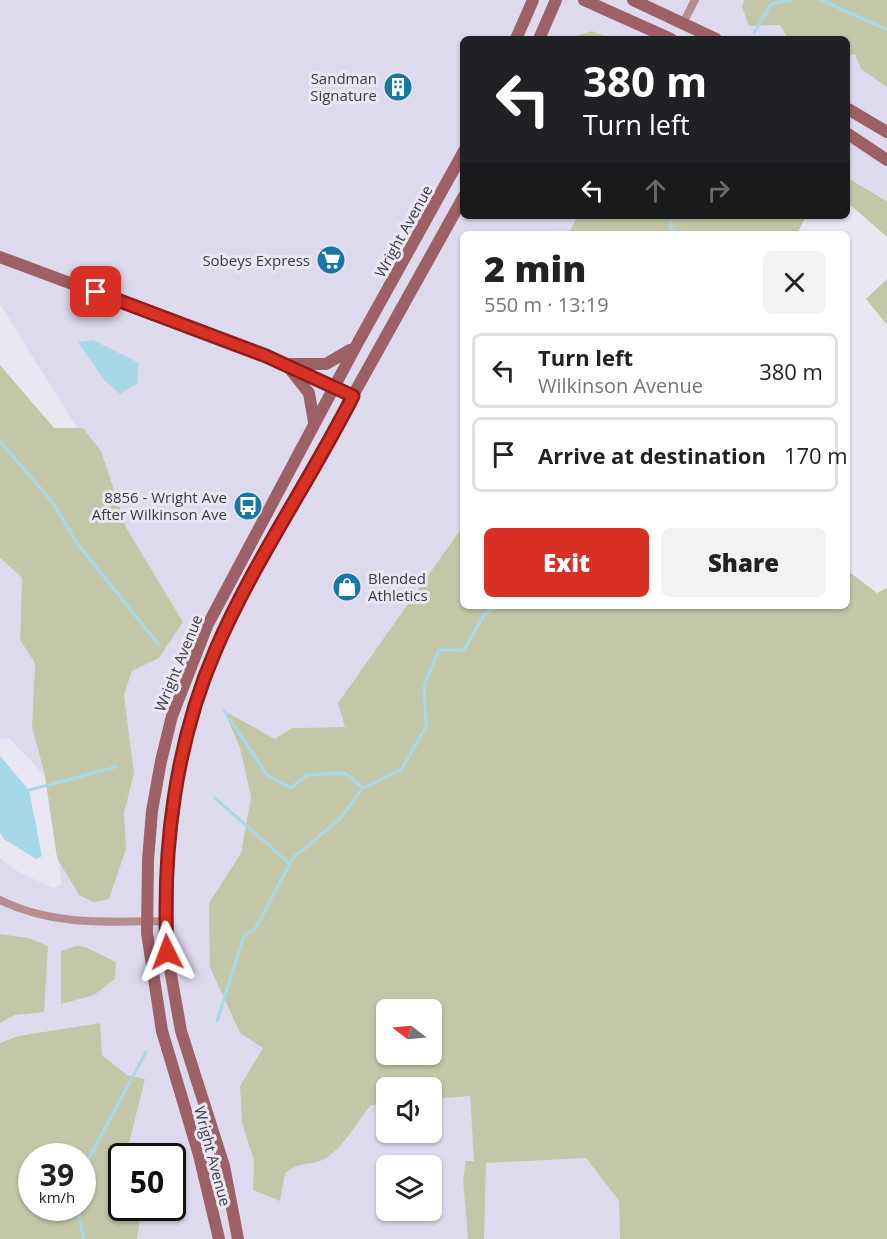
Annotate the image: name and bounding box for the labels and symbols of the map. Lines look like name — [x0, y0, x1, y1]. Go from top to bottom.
place label: Sandman Signature — [310, 68, 377, 105]
building icon: Sandman Signature — [382, 71, 414, 103]
street label: Wright Avenue — [369, 181, 437, 281]
supermarket icon: Sobeys Express — [315, 244, 347, 276]
place label: Sobeys Express — [202, 250, 310, 270]
pin — [70, 266, 121, 317]
place label: 8856 - Wright Ave After Wilkinson Ave — [92, 487, 227, 524]
bus stop icon: 8856 - Wright Ave After Wilkinson Ave — [232, 490, 264, 522]
place label: Blended Athletics — [368, 568, 428, 605]
shop icon: Blended Athletics — [331, 571, 363, 603]
street label: Wright Avenue — [150, 612, 206, 714]
position arrow — [135, 920, 199, 984]
north arrow — [376, 999, 442, 1065]
street label: Wright Avenue — [190, 1104, 236, 1208]
speed limit sign: 50 — [108, 1143, 186, 1221]

